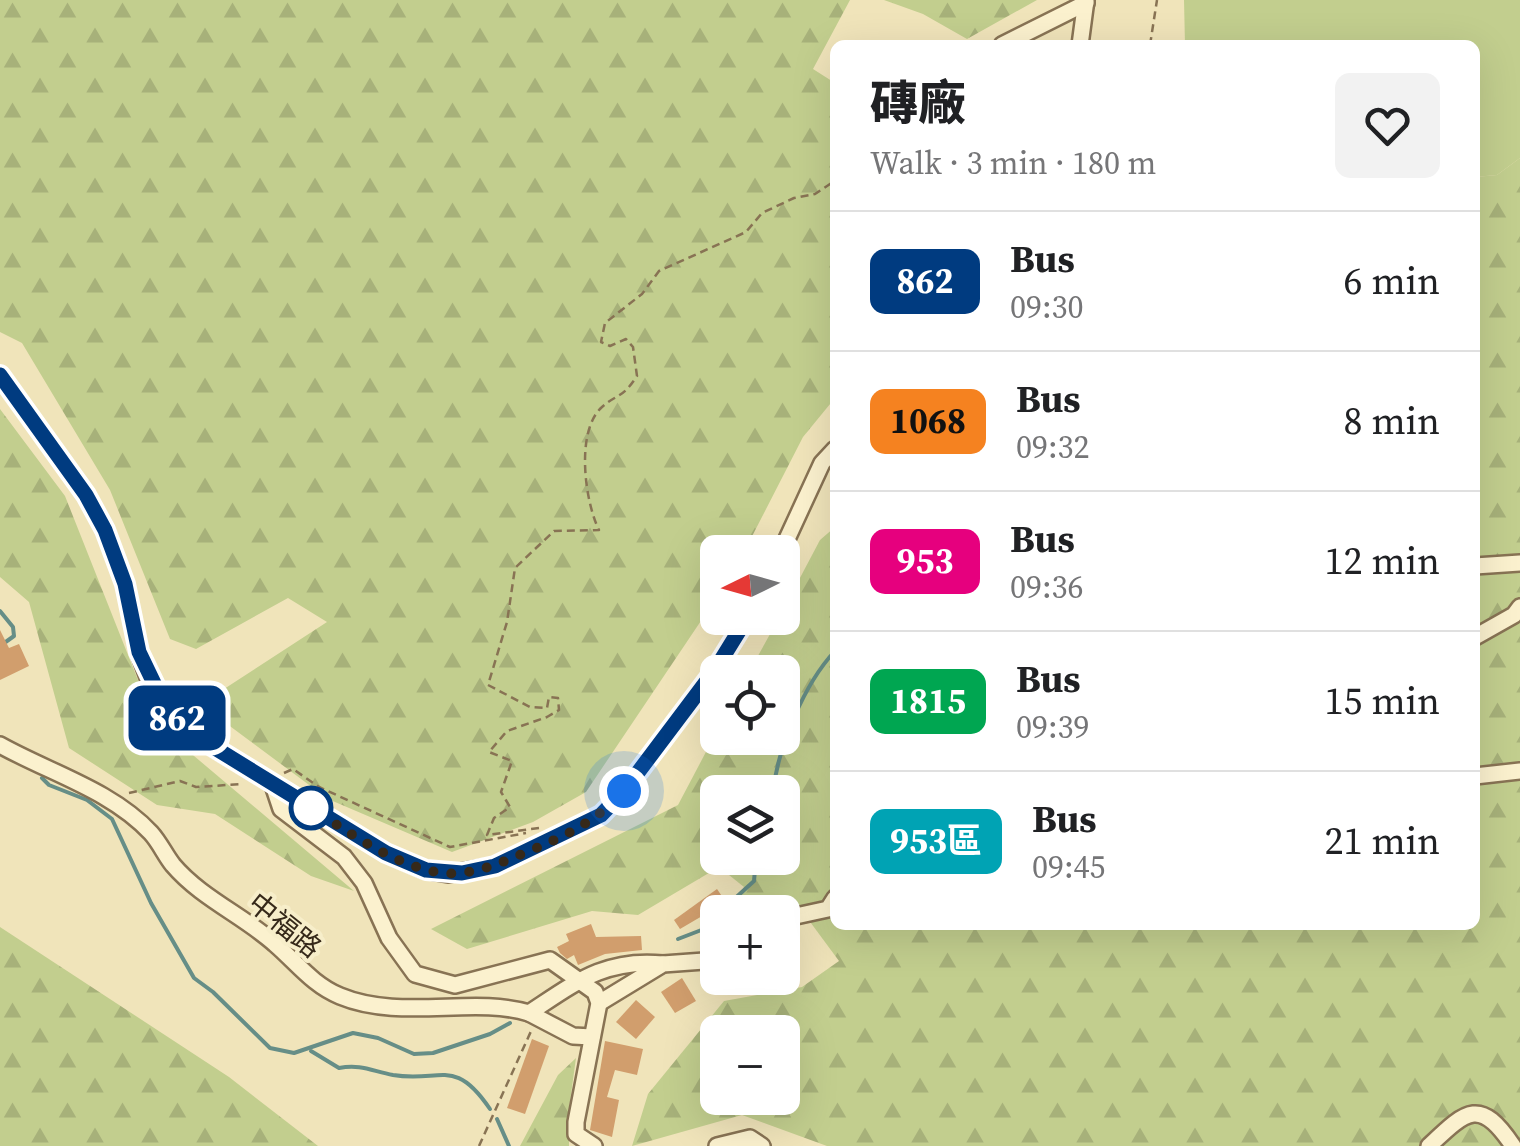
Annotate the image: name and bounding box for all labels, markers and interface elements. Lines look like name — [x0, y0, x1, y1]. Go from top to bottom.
text: 磚廠 — [870, 70, 966, 136]
button: heart — [1335, 73, 1440, 178]
text: Walk · 3 min · 180 m — [870, 141, 1156, 185]
text: Bus — [1010, 233, 1075, 285]
text: 6 min — [1344, 255, 1440, 307]
text: 862 — [897, 257, 953, 305]
text: 09:30 — [1010, 285, 1084, 329]
text: Bus — [1016, 373, 1081, 425]
text: 8 min — [1344, 395, 1440, 447]
text: 1068 — [890, 397, 966, 445]
text: 09:32 — [1016, 425, 1090, 469]
text: Bus — [1010, 513, 1075, 565]
north arrow — [700, 535, 800, 635]
map controls — [700, 535, 800, 1115]
text: 12 min — [1325, 535, 1440, 587]
text: 953 — [897, 537, 953, 585]
text: 09:36 — [1010, 565, 1084, 609]
text: Bus — [1016, 653, 1081, 705]
button: locate — [700, 655, 800, 755]
text: 15 min — [1325, 675, 1440, 727]
text: 1815 — [890, 677, 966, 725]
line badge: 862 — [120, 686, 234, 750]
text: 862 — [149, 694, 205, 742]
text: 09:39 — [1016, 705, 1090, 749]
your location — [599, 766, 649, 816]
button: layers — [700, 775, 800, 875]
unlabelled marker — [290, 787, 332, 829]
text: Bus — [1032, 793, 1097, 845]
text: 21 min — [1325, 815, 1440, 867]
text: 953區 — [890, 817, 982, 865]
text: 09:45 — [1032, 845, 1106, 889]
street label: 中福路 — [240, 884, 330, 966]
button: + — [700, 895, 800, 995]
button: − — [700, 1015, 800, 1115]

